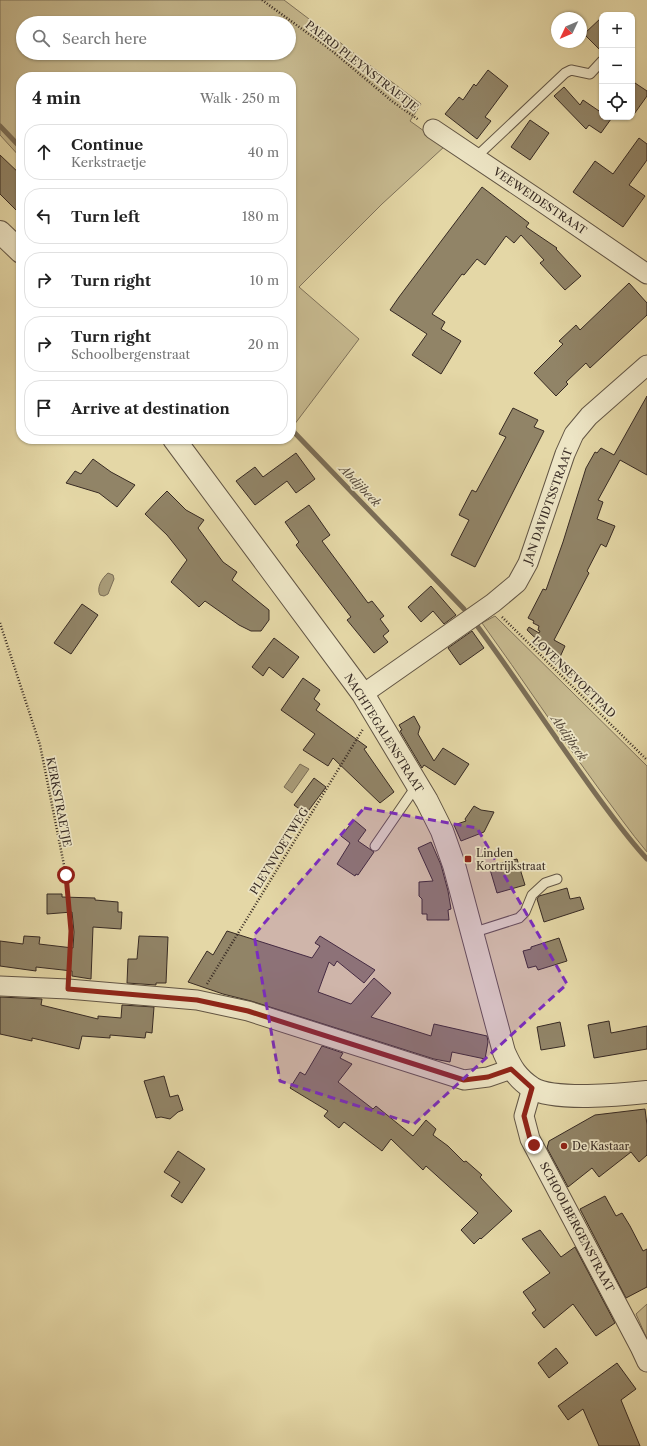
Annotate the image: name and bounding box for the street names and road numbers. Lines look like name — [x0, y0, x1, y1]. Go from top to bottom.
street label: PAERD PLEYNSTRAETJE — [303, 18, 422, 115]
street label: VEEWEIDESTRAAT — [490, 164, 590, 238]
street label: JAN DAVIDTSSTRAAT — [520, 445, 576, 568]
street label: LOVENSEVOETPAD — [529, 633, 619, 721]
street label: NACHTEGALENSTRAAT — [342, 671, 427, 796]
street label: KERKSTRAETJE — [43, 756, 75, 848]
street label: PLEYNVOETWEG — [247, 805, 311, 897]
street label: SCHOOLBERGENSTRAAT — [537, 1160, 618, 1295]

